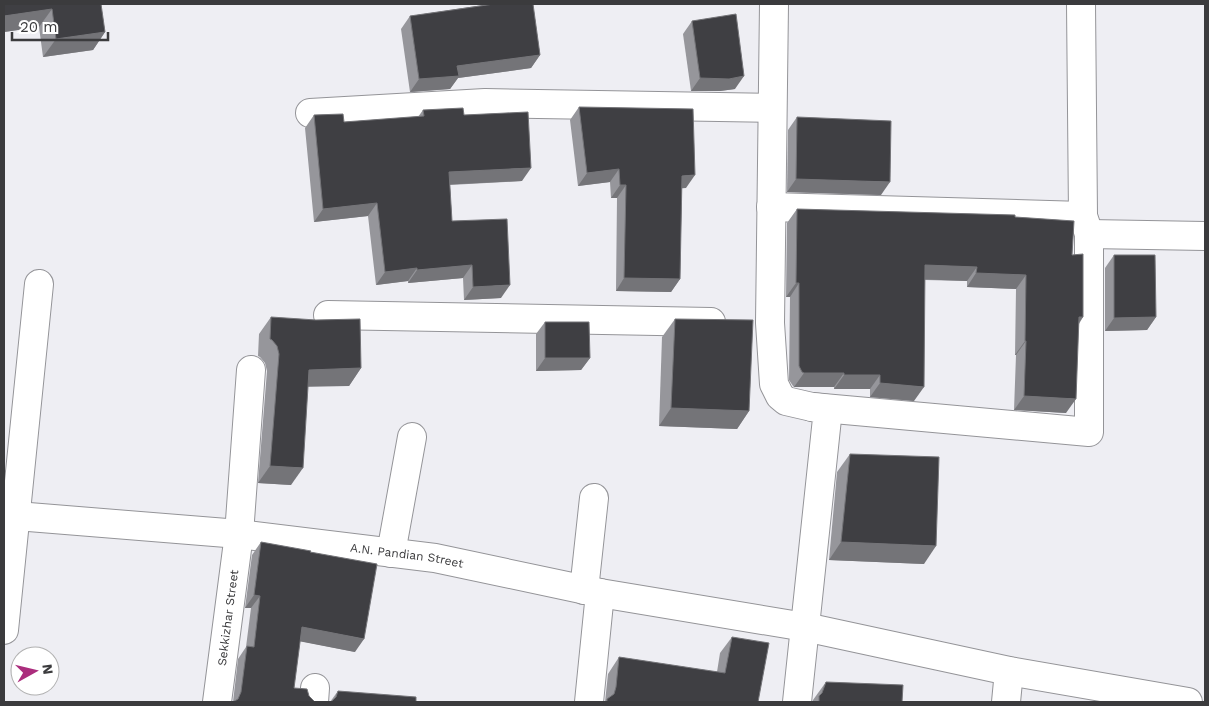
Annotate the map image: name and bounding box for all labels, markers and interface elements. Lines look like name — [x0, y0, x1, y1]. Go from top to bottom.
scale bar — [12, 10, 109, 42]
text: 20 m — [20, 18, 58, 36]
street label: A.N. Pandian Street — [349, 541, 465, 571]
street label: Sekkizhar Street — [215, 569, 241, 667]
north arrow — [10, 646, 60, 696]
text: N — [39, 663, 57, 675]

